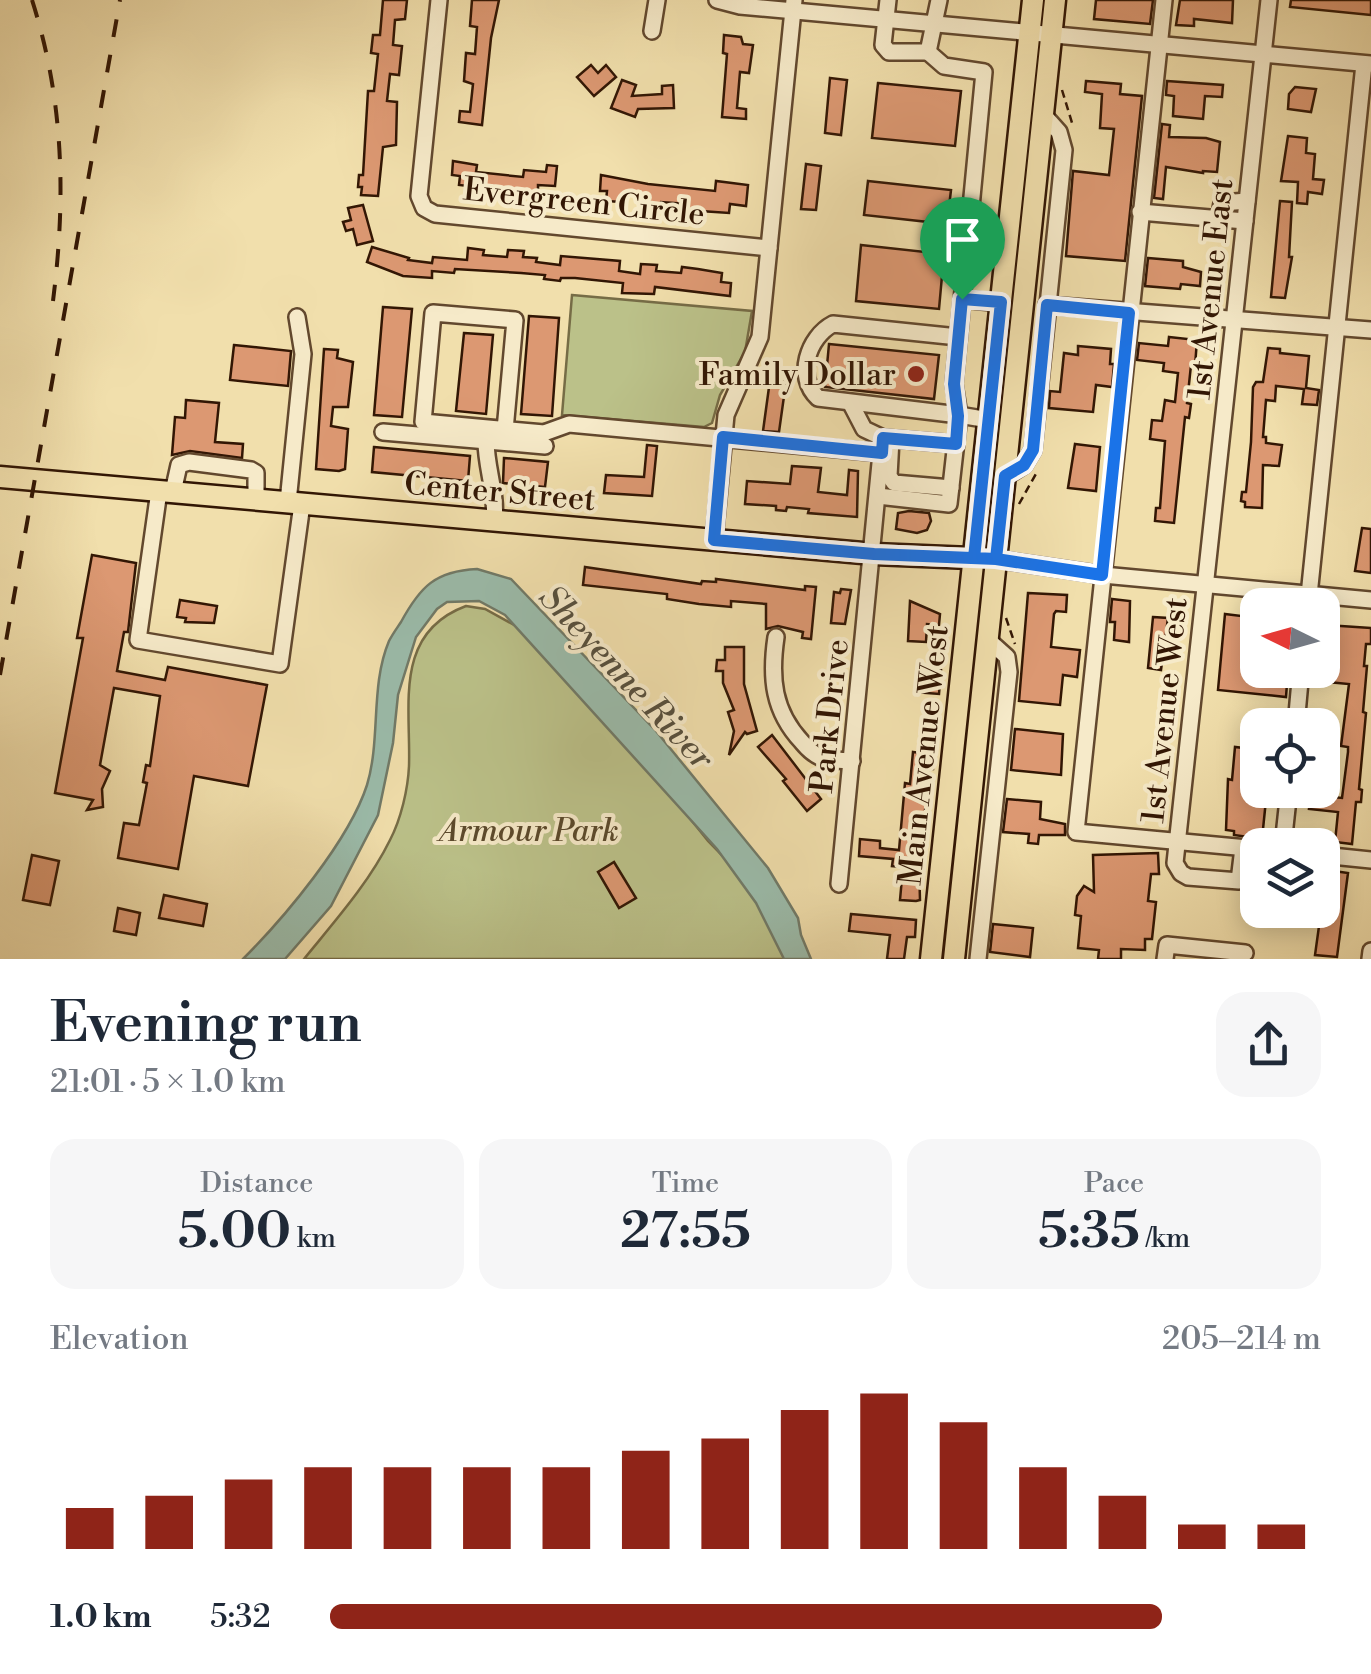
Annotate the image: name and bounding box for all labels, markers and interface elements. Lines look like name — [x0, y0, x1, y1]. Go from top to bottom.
street label: Evergreen Circle — [461, 169, 707, 235]
street label: 1st Avenue East — [1180, 177, 1242, 402]
pin — [920, 197, 1005, 300]
icon: arrive — [935, 212, 990, 267]
place label: Family Dollar — [699, 355, 896, 395]
marker: Family Dollar — [905, 363, 927, 385]
street label: Center Street — [403, 464, 597, 520]
water label: Sheyenne River — [529, 577, 723, 780]
north arrow — [1240, 588, 1340, 688]
map controls — [1240, 588, 1340, 928]
street label: 1st Avenue West — [1133, 595, 1197, 825]
street label: Main Avenue West — [890, 623, 958, 887]
street label: Park Drive — [802, 637, 858, 795]
button: locate — [1240, 708, 1340, 808]
park label: Armour Park — [436, 811, 619, 851]
button: layers — [1240, 828, 1340, 928]
text: Evening run — [50, 990, 362, 1059]
button: share — [1216, 992, 1321, 1097]
text: 21:01 · 5 × 1.0 km — [50, 1062, 286, 1102]
text: Distance — [200, 1166, 313, 1201]
text: Time — [652, 1166, 719, 1201]
text: Pace — [1084, 1166, 1144, 1201]
text: 5.00 — [178, 1201, 291, 1263]
text: 27:55 — [620, 1201, 751, 1263]
text: 5:35 — [1038, 1201, 1140, 1263]
text: km — [291, 1221, 336, 1256]
text: /km — [1140, 1221, 1190, 1256]
text: Elevation — [50, 1319, 189, 1359]
text: 205–214 m — [1162, 1319, 1321, 1359]
text: 1.0 km — [50, 1597, 152, 1637]
text: 5:32 — [210, 1597, 271, 1637]

